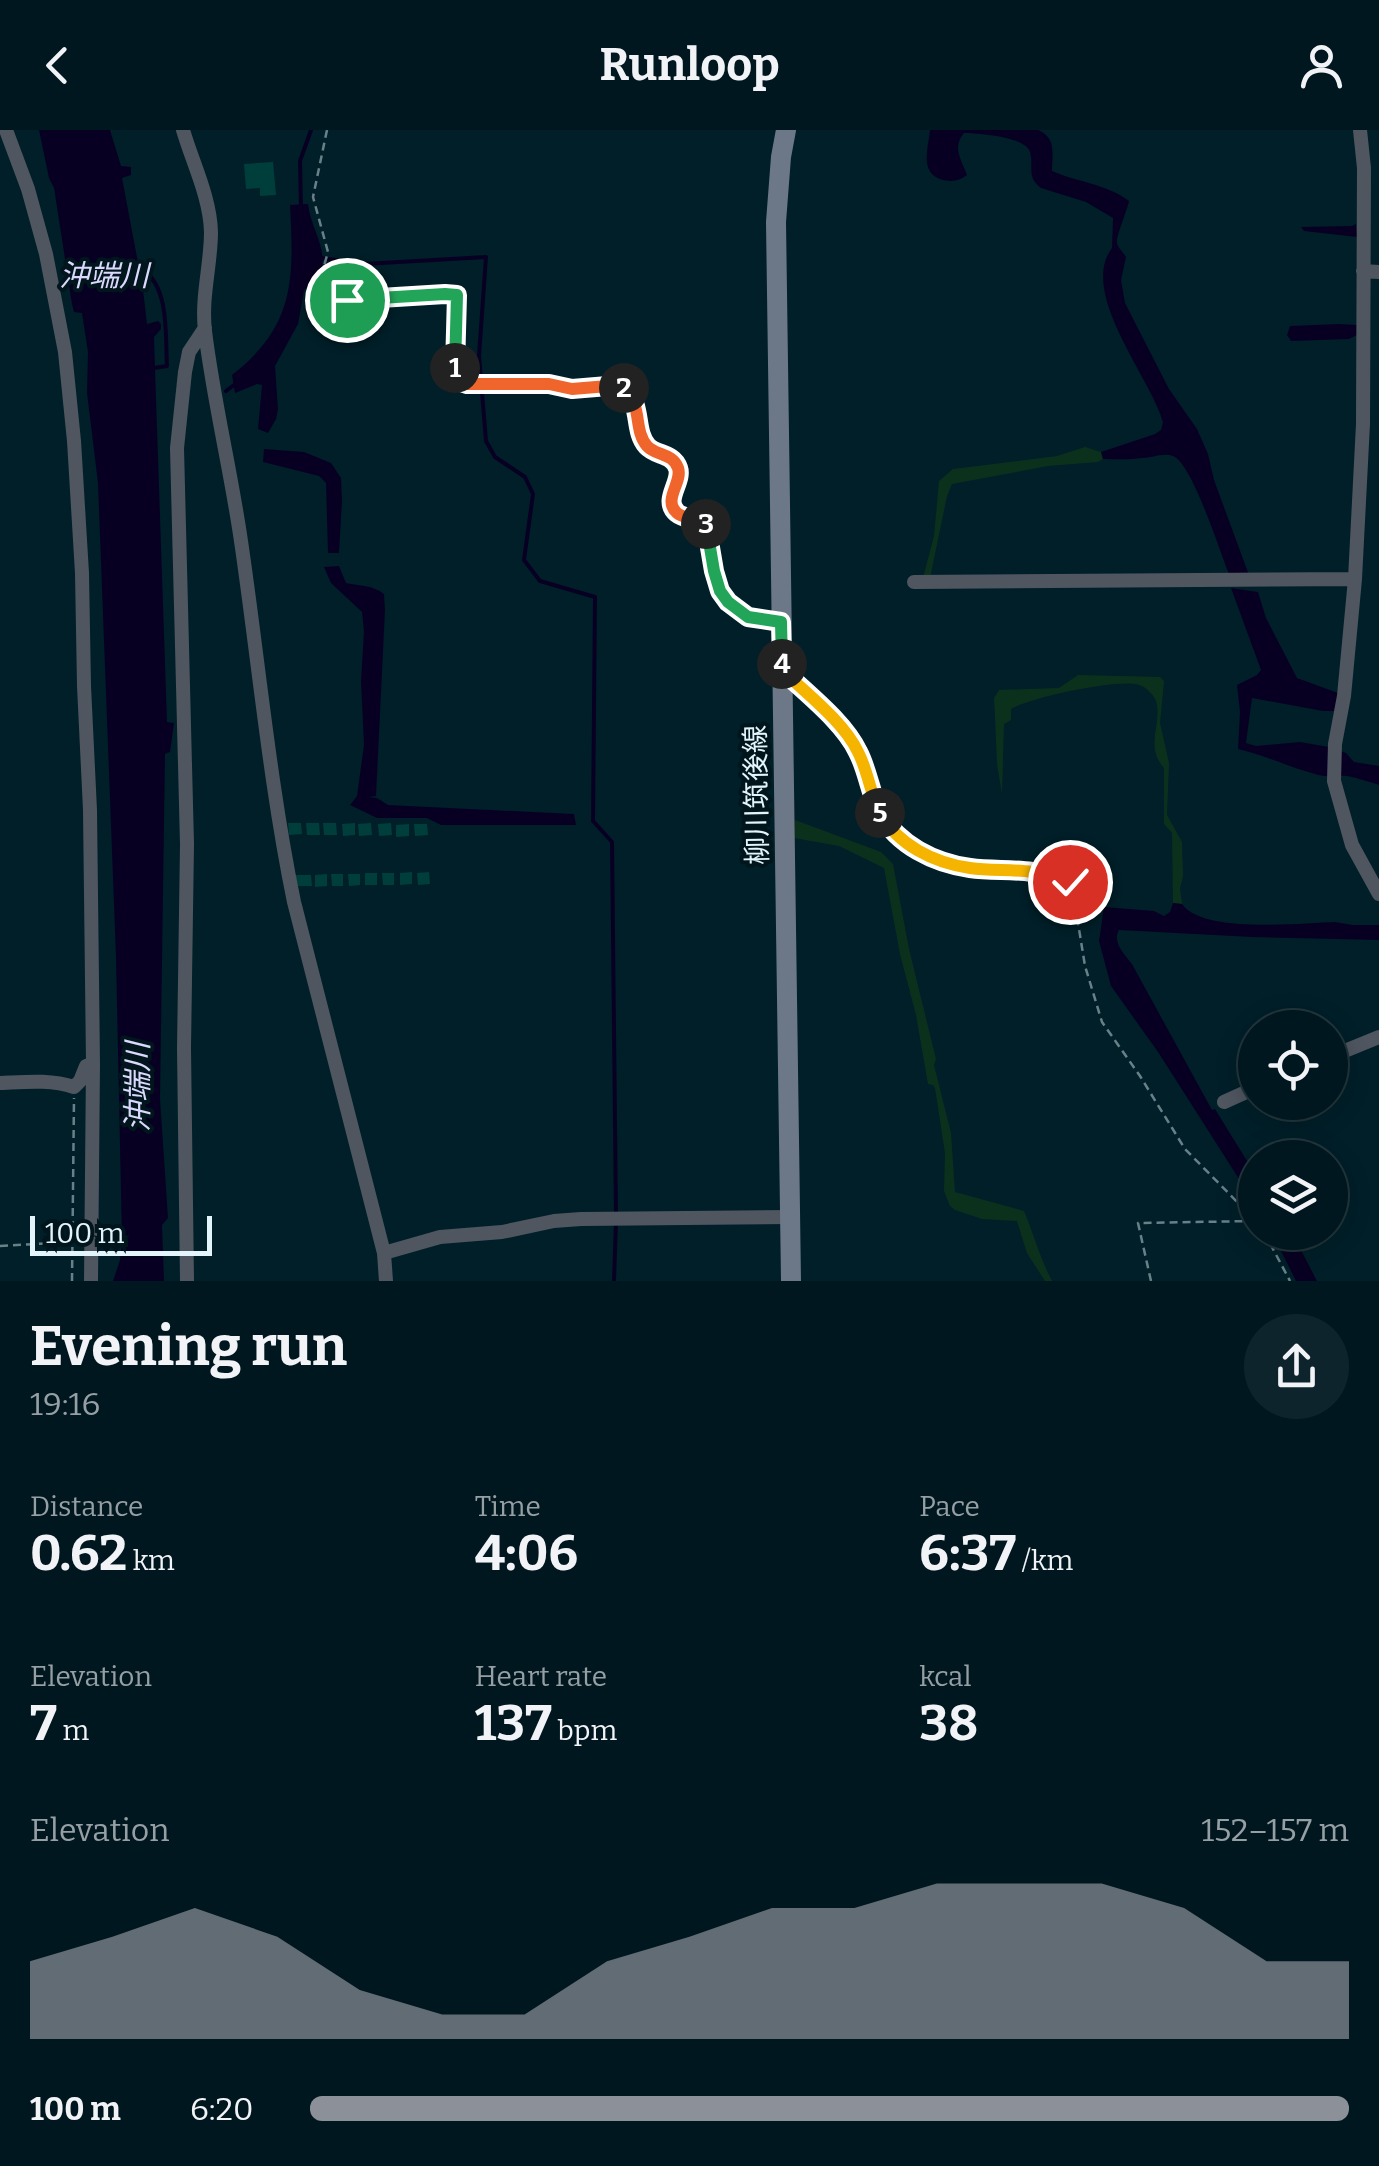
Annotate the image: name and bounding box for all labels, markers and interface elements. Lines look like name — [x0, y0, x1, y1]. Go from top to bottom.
icon: back — [30, 38, 85, 93]
text: Runloop — [599, 38, 780, 92]
icon: person — [1294, 38, 1349, 93]
water label: 沖端川 — [59, 258, 152, 294]
pin — [305, 258, 390, 343]
icon: arrive — [320, 273, 375, 328]
pin: 1 — [430, 343, 480, 393]
text: 1 — [449, 351, 461, 384]
pin: 2 — [599, 363, 649, 413]
text: 2 — [616, 371, 632, 404]
pin: 3 — [681, 499, 731, 549]
text: 3 — [698, 507, 714, 540]
pin: 4 — [757, 639, 807, 689]
text: 4 — [773, 647, 791, 680]
street label: 柳川筑後線 — [739, 725, 774, 865]
pin: 5 — [855, 788, 905, 838]
text: 5 — [872, 796, 888, 829]
pin — [1028, 840, 1113, 925]
icon: check — [1043, 855, 1098, 910]
map controls — [1238, 1010, 1348, 1250]
button: locate — [1238, 1010, 1348, 1120]
water label: 沖端川 — [120, 1039, 156, 1132]
button: layers — [1238, 1140, 1348, 1250]
scale bar — [30, 1211, 212, 1256]
text: 100 m — [45, 1217, 125, 1250]
text: Evening run — [30, 1314, 347, 1380]
button: share — [1244, 1314, 1349, 1419]
text: 19:16 — [30, 1385, 100, 1423]
text: Distance — [30, 1490, 143, 1523]
text: Time — [475, 1490, 541, 1523]
text: Pace — [919, 1490, 980, 1523]
text: 0.62 — [30, 1523, 127, 1583]
text: 4:06 — [475, 1523, 578, 1583]
text: 6:37 — [919, 1523, 1016, 1583]
text: km — [127, 1544, 175, 1577]
text: /km — [1016, 1544, 1073, 1577]
text: Elevation — [30, 1660, 152, 1693]
text: Heart rate — [475, 1660, 607, 1693]
text: kcal — [919, 1660, 971, 1693]
text: 7 — [30, 1693, 57, 1753]
text: 137 — [475, 1693, 552, 1753]
text: 38 — [919, 1693, 978, 1753]
text: m — [57, 1714, 89, 1747]
text: bpm — [552, 1714, 617, 1747]
text: Elevation — [30, 1811, 170, 1849]
text: 152–157 m — [1201, 1811, 1349, 1849]
text: 100 m — [30, 2090, 121, 2128]
text: 6:20 — [190, 2090, 253, 2128]

